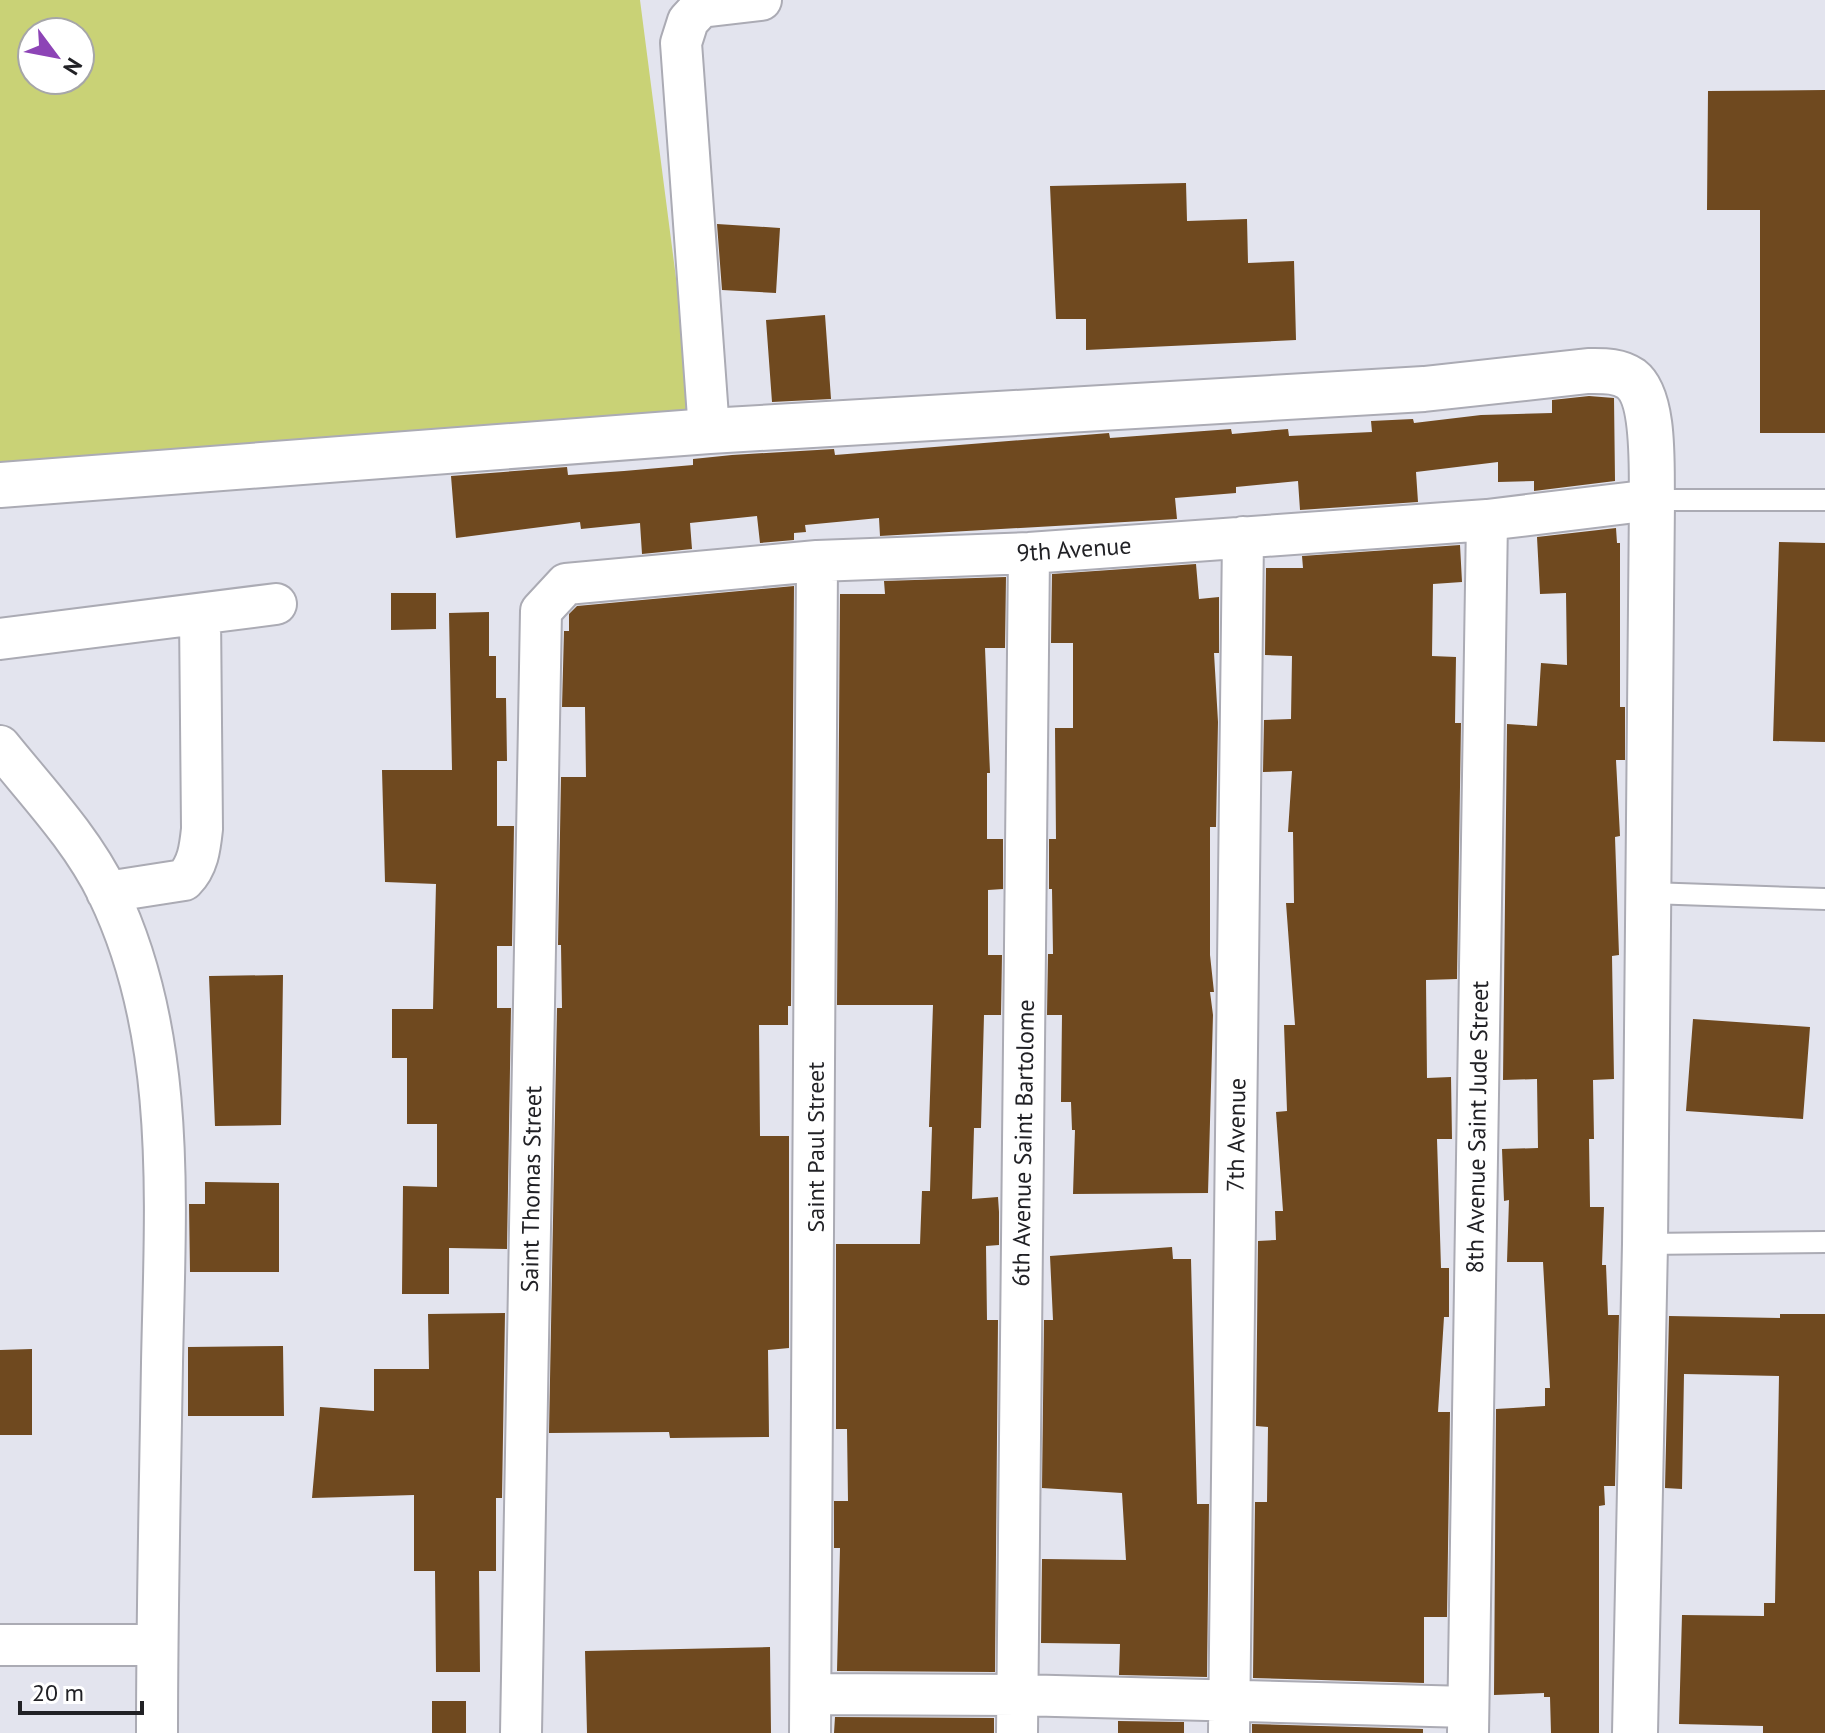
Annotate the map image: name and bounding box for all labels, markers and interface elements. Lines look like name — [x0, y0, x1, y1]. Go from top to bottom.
north arrow — [16, 16, 96, 96]
text: N — [57, 53, 89, 80]
street label: 9th Avenue — [1016, 530, 1132, 568]
street label: 8th Avenue Saint Jude Street — [1459, 980, 1495, 1274]
street label: 6th Avenue Saint Bartolome — [1005, 999, 1041, 1287]
street label: Saint Paul Street — [800, 1062, 831, 1232]
street label: 7th Avenue — [1220, 1078, 1252, 1192]
street label: Saint Thomas Street — [514, 1085, 548, 1293]
scale bar — [20, 1665, 142, 1715]
text: 20 m — [32, 1677, 84, 1708]

